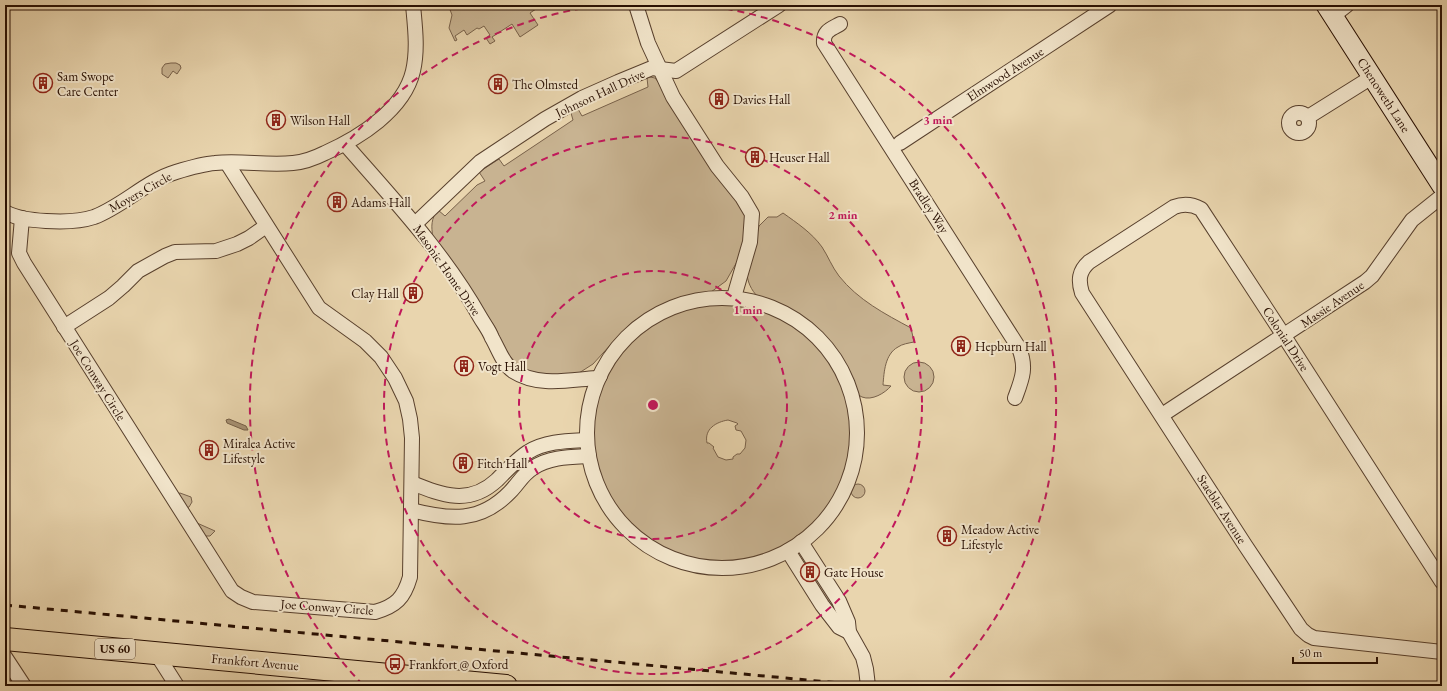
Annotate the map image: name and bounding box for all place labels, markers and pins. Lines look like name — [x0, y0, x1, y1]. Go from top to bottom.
place label: Sam Swope Care Center — [57, 68, 119, 100]
building icon: Sam Swope Care Center — [32, 72, 54, 94]
building icon: The Olmsted — [487, 73, 509, 95]
place label: The Olmsted — [512, 76, 578, 93]
building icon: Davies Hall — [708, 88, 730, 110]
place label: Davies Hall — [733, 91, 790, 108]
building icon: Wilson Hall — [265, 109, 287, 131]
place label: Wilson Hall — [290, 112, 350, 129]
building icon: Heuser Hall — [744, 146, 766, 168]
place label: Heuser Hall — [769, 149, 830, 166]
building icon: Adams Hall — [326, 191, 348, 213]
place label: Adams Hall — [350, 194, 411, 211]
building icon: Clay Hall — [402, 282, 424, 304]
place label: Clay Hall — [351, 285, 399, 302]
building icon: Hepburn Hall — [950, 335, 972, 357]
place label: Hepburn Hall — [975, 338, 1047, 355]
building icon: Vogt Hall — [453, 355, 475, 377]
place label: Vogt Hall — [478, 358, 526, 375]
centre of rings — [646, 398, 660, 412]
place label: Miralea Active Lifestyle — [223, 435, 295, 467]
building icon: Miralea Active Lifestyle — [198, 439, 220, 461]
building icon: Fitch Hall — [452, 452, 474, 474]
place label: Fitch Hall — [477, 455, 527, 472]
place label: Meadow Active Lifestyle — [961, 521, 1039, 553]
building icon: Meadow Active Lifestyle — [936, 525, 958, 547]
building icon: Gate House — [799, 561, 821, 583]
place label: Gate House — [824, 564, 884, 581]
bus stop icon: Frankfort @ Oxford — [384, 653, 406, 675]
place label: Frankfort @ Oxford — [409, 656, 509, 673]

